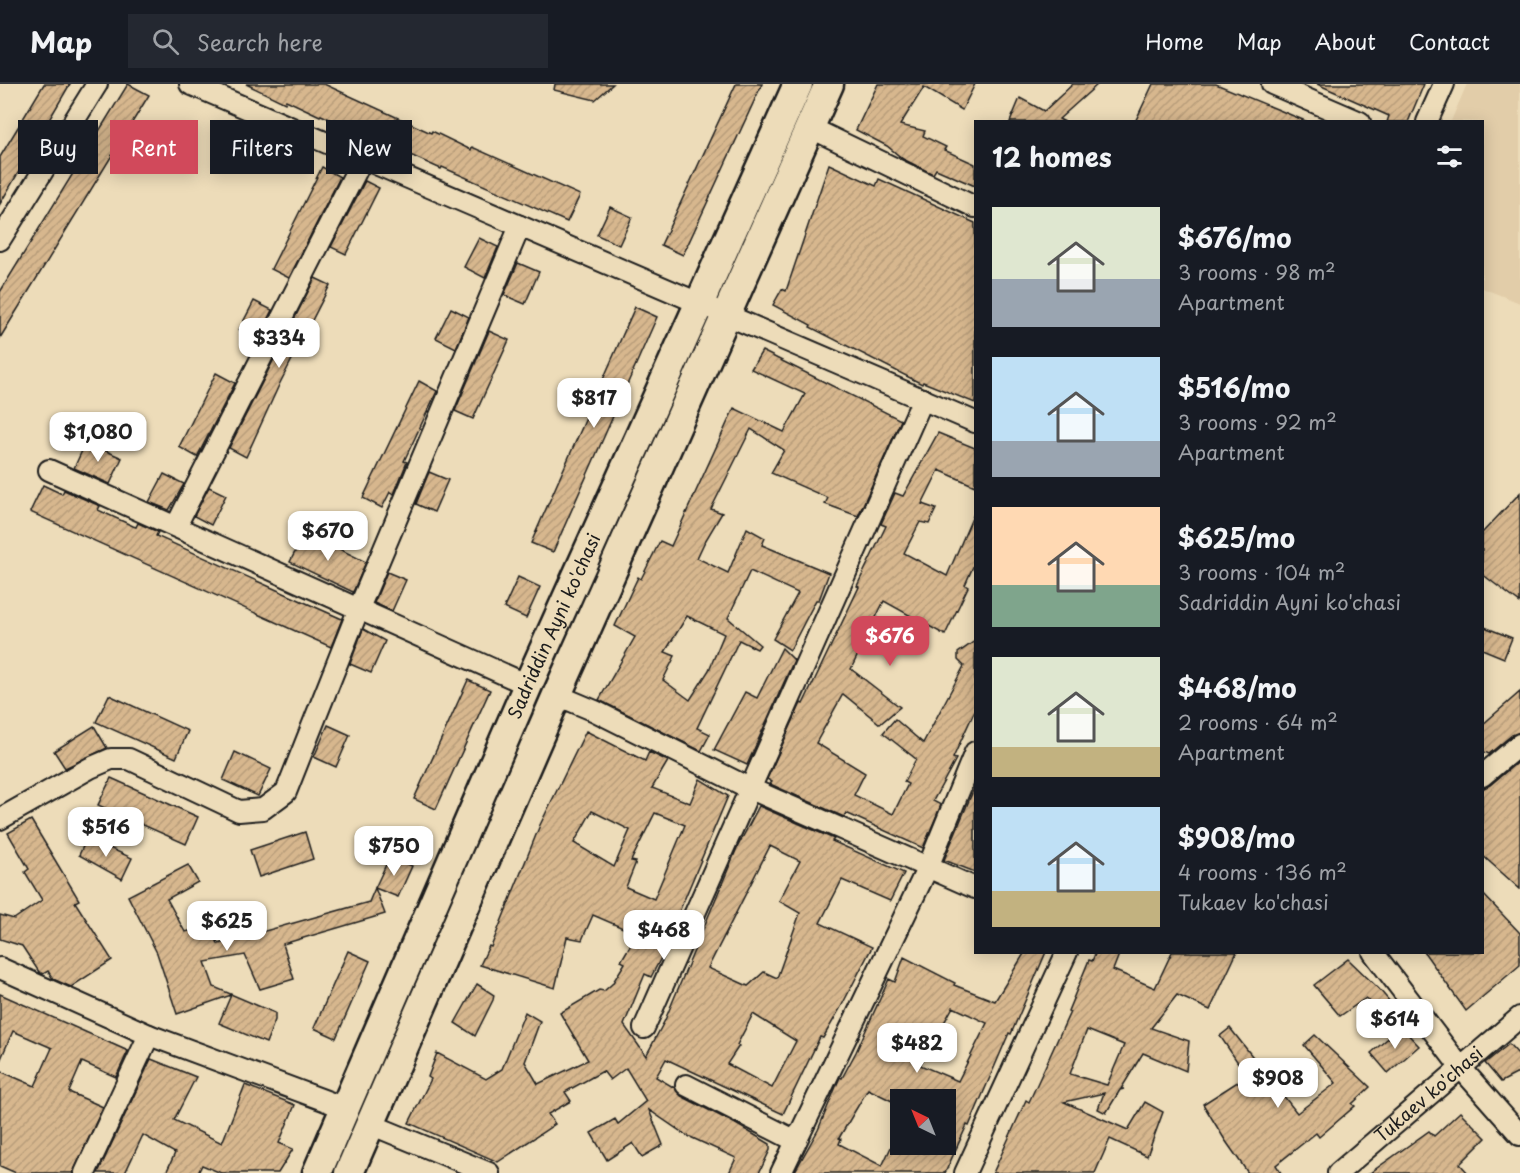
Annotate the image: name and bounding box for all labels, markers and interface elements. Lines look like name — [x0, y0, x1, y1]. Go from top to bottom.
search box — [128, 14, 548, 68]
text: Map — [30, 20, 92, 63]
icon: search — [149, 25, 182, 58]
text: Search here — [197, 25, 323, 58]
text: Home — [1145, 25, 1204, 57]
text: Map — [1237, 25, 1282, 57]
text: About — [1315, 25, 1376, 57]
text: Contact — [1409, 25, 1490, 57]
chip: Buy — [18, 120, 98, 174]
chip: Rent — [110, 120, 198, 174]
chip: Filters — [210, 120, 314, 174]
chip: New — [326, 120, 412, 174]
text: 12 homes — [992, 137, 1112, 176]
icon: filters — [1433, 140, 1466, 173]
text: $676/mo — [1178, 218, 1292, 257]
icon: home — [1040, 231, 1112, 303]
text: 3 rooms · 98 m² — [1178, 257, 1336, 287]
text: Apartment — [1178, 287, 1285, 317]
pin: $334 — [243, 318, 315, 369]
text: $334 — [253, 322, 305, 352]
text: $516/mo — [1178, 368, 1290, 407]
pin: $817 — [558, 378, 630, 429]
icon: home — [1040, 381, 1112, 453]
text: $817 — [571, 382, 617, 412]
text: 3 rooms · 92 m² — [1178, 407, 1337, 437]
pin: $1,080 — [49, 412, 147, 463]
text: $1,080 — [64, 416, 132, 446]
text: Apartment — [1178, 437, 1285, 467]
pin: $670 — [292, 511, 364, 562]
text: $670 — [302, 515, 354, 545]
text: $625/mo — [1178, 518, 1295, 557]
street label: Sadriddin Ayni ko'chasi — [500, 529, 606, 723]
icon: home — [1040, 531, 1112, 603]
text: 3 rooms · 104 m² — [1178, 557, 1345, 587]
text: Sadriddin Ayni ko'chasi — [1178, 587, 1401, 617]
pin: $676 — [854, 616, 926, 667]
text: $676 — [865, 620, 915, 650]
text: $468/mo — [1178, 668, 1296, 707]
icon: home — [1040, 681, 1112, 753]
text: 2 rooms · 64 m² — [1178, 707, 1338, 737]
text: Apartment — [1178, 737, 1285, 767]
pin: $516 — [70, 807, 142, 858]
text: $516 — [82, 811, 130, 841]
text: $908/mo — [1178, 818, 1295, 857]
pin: $750 — [358, 826, 430, 877]
text: $750 — [368, 830, 420, 860]
icon: home — [1040, 831, 1112, 903]
text: 4 rooms · 136 m² — [1178, 857, 1347, 887]
text: Tukaev ko'chasi — [1178, 887, 1329, 917]
pin: $625 — [191, 901, 263, 952]
text: $625 — [201, 905, 253, 935]
pin: $468 — [628, 910, 700, 961]
text: $468 — [637, 914, 691, 944]
pin: $614 — [1359, 999, 1431, 1050]
text: $614 — [1370, 1003, 1420, 1033]
pin: $482 — [881, 1023, 953, 1074]
text: $482 — [891, 1027, 943, 1057]
street label: Tukaev ko'chasi — [1368, 1039, 1488, 1148]
pin: $908 — [1242, 1058, 1314, 1109]
text: $908 — [1252, 1062, 1304, 1092]
north arrow — [890, 1089, 956, 1155]
map controls — [890, 1089, 956, 1155]

